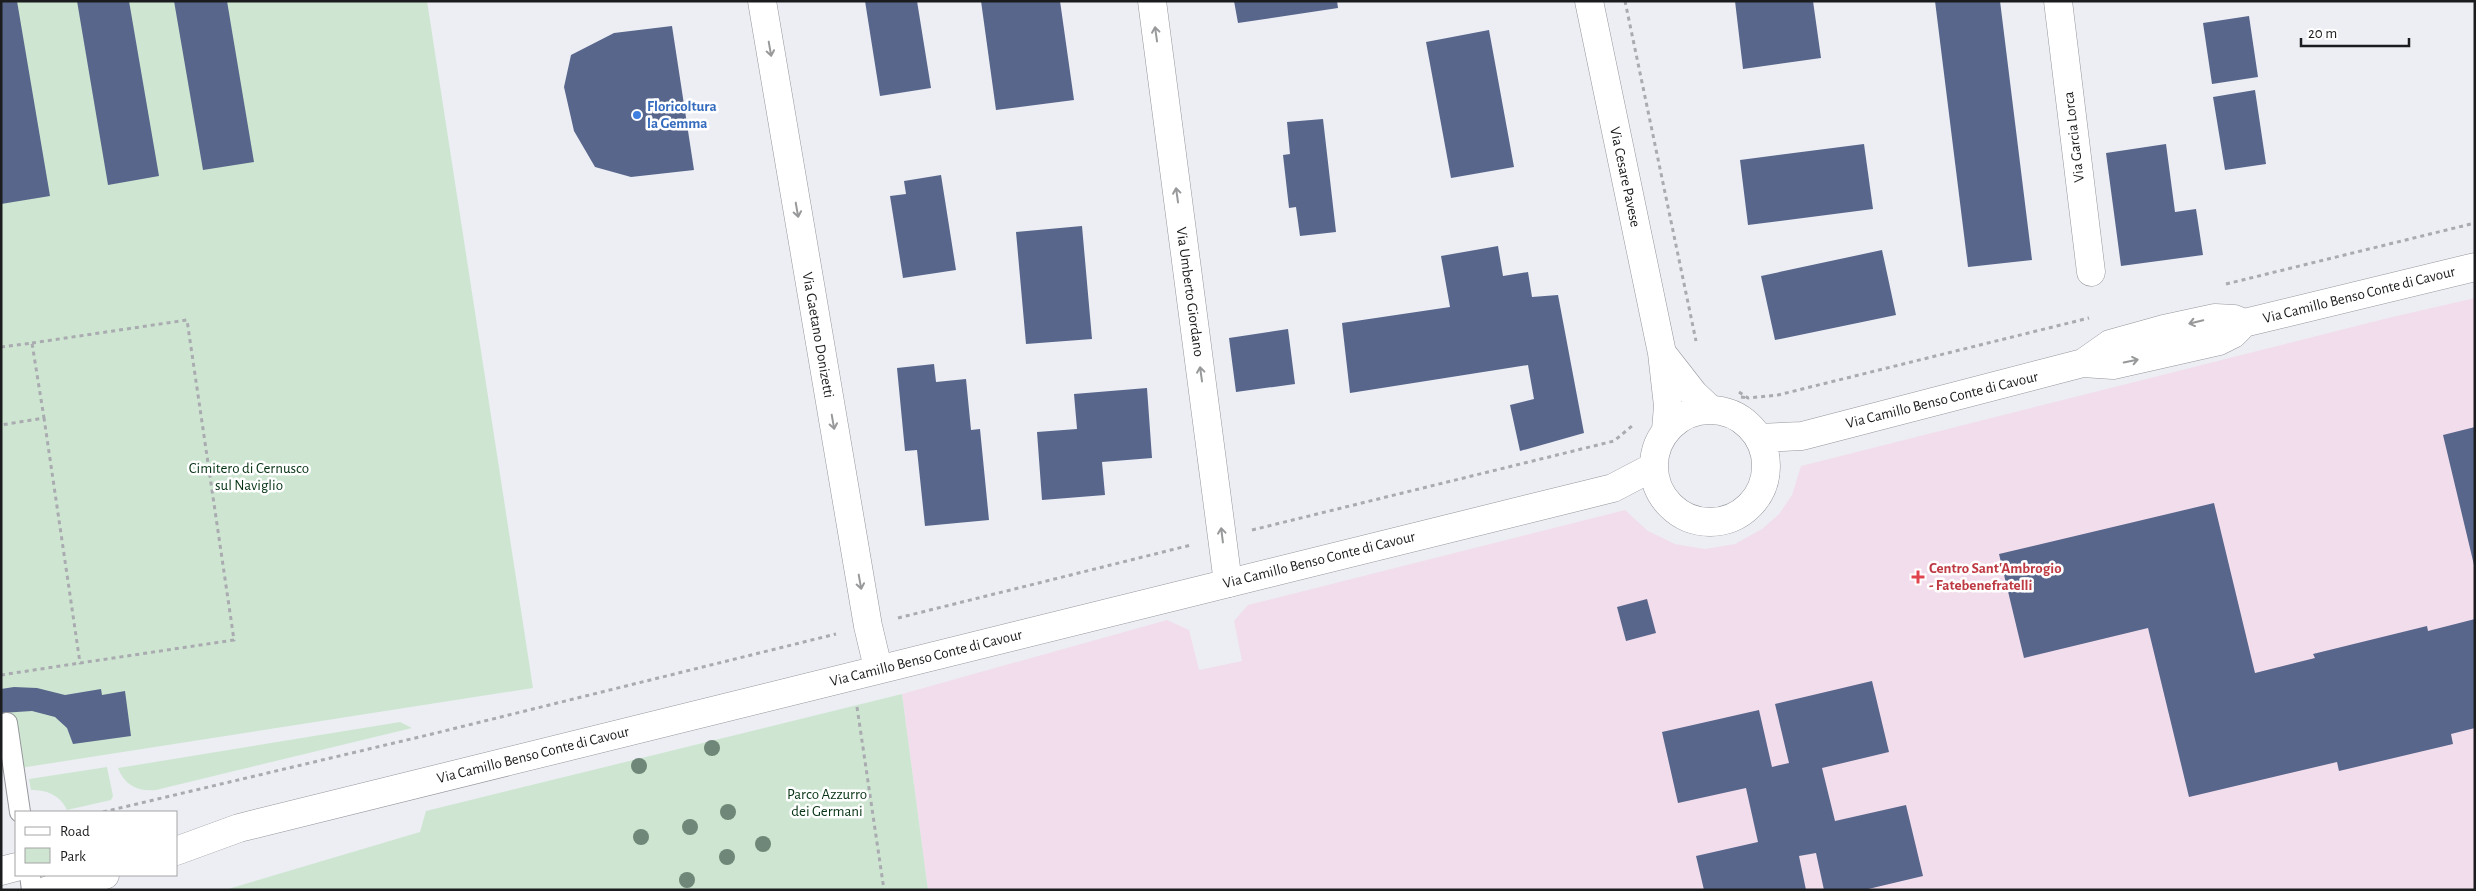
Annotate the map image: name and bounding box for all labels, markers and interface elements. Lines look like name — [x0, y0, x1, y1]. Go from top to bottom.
scale bar — [2301, 15, 2408, 47]
one-way arrow — [1151, 26, 1161, 42]
text: 20 m — [2308, 26, 2337, 41]
one-way arrow — [765, 41, 775, 57]
street label: Via Garcia Lorca — [2061, 91, 2087, 183]
place label: Floricoltura la Gemma — [647, 99, 717, 131]
marker: Floricoltura la Gemma — [631, 109, 643, 121]
street label: Via Cesare Pavese — [1607, 125, 1643, 229]
one-way arrow — [1172, 187, 1182, 203]
one-way arrow — [792, 201, 802, 217]
street label: Via Umberto Giordano — [1173, 226, 1207, 358]
street label: Via Camillo Benso Conte di Cavour — [2261, 264, 2457, 326]
street label: Via Gaetano Donizetti — [800, 271, 836, 399]
one-way arrow — [2189, 318, 2205, 327]
one-way arrow — [2122, 356, 2138, 365]
one-way arrow — [1196, 366, 1206, 382]
street label: Via Camillo Benso Conte di Cavour — [1844, 369, 2040, 431]
one-way arrow — [828, 413, 838, 429]
park label: Cimitero di Cernusco sul Naviglio — [189, 461, 309, 493]
one-way arrow — [1217, 527, 1227, 543]
street label: Via Camillo Benso Conte di Cavour — [1221, 529, 1417, 591]
place label: Centro Sant'Ambrogio - Fatebenefratelli — [1929, 561, 2062, 593]
marker: Centro Sant'Ambrogio - Fatebenefratelli — [1911, 570, 1925, 584]
one-way arrow — [856, 573, 866, 589]
street label: Via Camillo Benso Conte di Cavour — [828, 627, 1024, 689]
street label: Via Camillo Benso Conte di Cavour — [435, 724, 631, 786]
park label: Parco Azzurro dei Germani — [787, 787, 867, 819]
legend — [15, 811, 178, 876]
text: Road — [60, 824, 90, 839]
text: Park — [60, 849, 86, 864]

